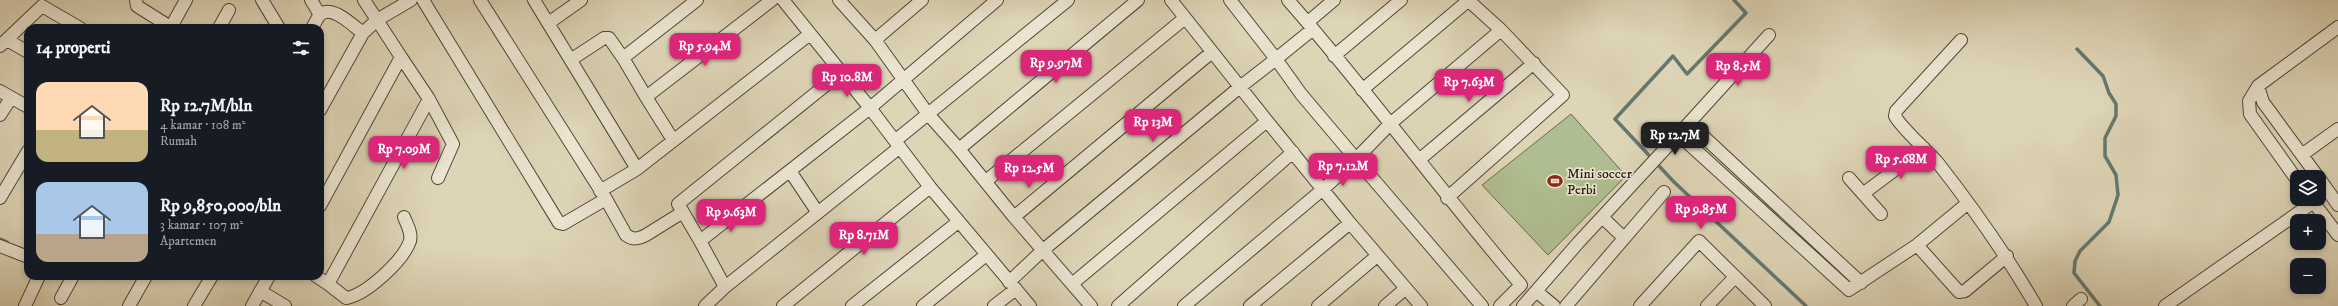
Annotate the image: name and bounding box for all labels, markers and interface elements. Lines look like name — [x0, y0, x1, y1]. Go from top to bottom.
pin: Rp 5.94M — [664, 33, 746, 67]
text: 14 properti — [36, 37, 110, 59]
icon: filters — [290, 37, 312, 59]
text: Rp 5.94M — [679, 38, 731, 54]
pin: Rp 9.97M — [1015, 50, 1097, 84]
pin: Rp 8.5M — [1701, 53, 1775, 87]
text: Rp 9.97M — [1030, 55, 1082, 71]
text: Rp 8.5M — [1715, 58, 1761, 74]
pin: Rp 10.8M — [806, 64, 888, 98]
text: Rp 10.8M — [821, 69, 873, 85]
pin: Rp 7.63M — [1428, 69, 1510, 103]
text: Rp 7.63M — [1443, 74, 1495, 90]
text: Rp 12.7M/bln — [160, 95, 252, 117]
icon: home — [68, 98, 116, 146]
pin: Rp 13M — [1120, 109, 1186, 143]
text: Rp 13M — [1133, 114, 1173, 130]
text: 4 kamar · 108 m² — [160, 117, 246, 133]
pin: Rp 12.7M — [1634, 122, 1716, 156]
text: Rp 12.7M — [1650, 127, 1700, 143]
text: Rumah — [160, 133, 197, 149]
pin: Rp 7.09M — [363, 136, 445, 170]
text: Rp 7.09M — [377, 141, 431, 157]
pin: Rp 5.68M — [1860, 146, 1942, 180]
text: Rp 5.68M — [1875, 151, 1927, 167]
pin: Rp 7.12M — [1302, 153, 1384, 187]
pin: Rp 12.5M — [988, 155, 1070, 189]
text: Rp 7.12M — [1318, 158, 1368, 174]
text: Rp 12.5M — [1004, 160, 1054, 176]
place label: Mini soccer Perbi — [1567, 165, 1633, 199]
map controls — [2290, 170, 2326, 294]
button: layers — [2290, 170, 2326, 206]
sports icon: Mini soccer Perbi — [1546, 172, 1564, 190]
text: Rp 9,850,000/bln — [160, 195, 281, 217]
pin: Rp 9.85M — [1660, 196, 1742, 230]
icon: home — [68, 198, 116, 246]
pin: Rp 9.63M — [690, 199, 772, 233]
text: Rp 9.85M — [1675, 201, 1727, 217]
text: Rp 9.63M — [705, 204, 757, 220]
button: + — [2290, 214, 2326, 250]
text: 3 kamar · 107 m² — [160, 217, 243, 233]
pin: Rp 8.71M — [823, 222, 905, 256]
text: Rp 8.71M — [839, 227, 889, 243]
text: Apartemen — [160, 233, 217, 249]
button: − — [2290, 258, 2326, 294]

